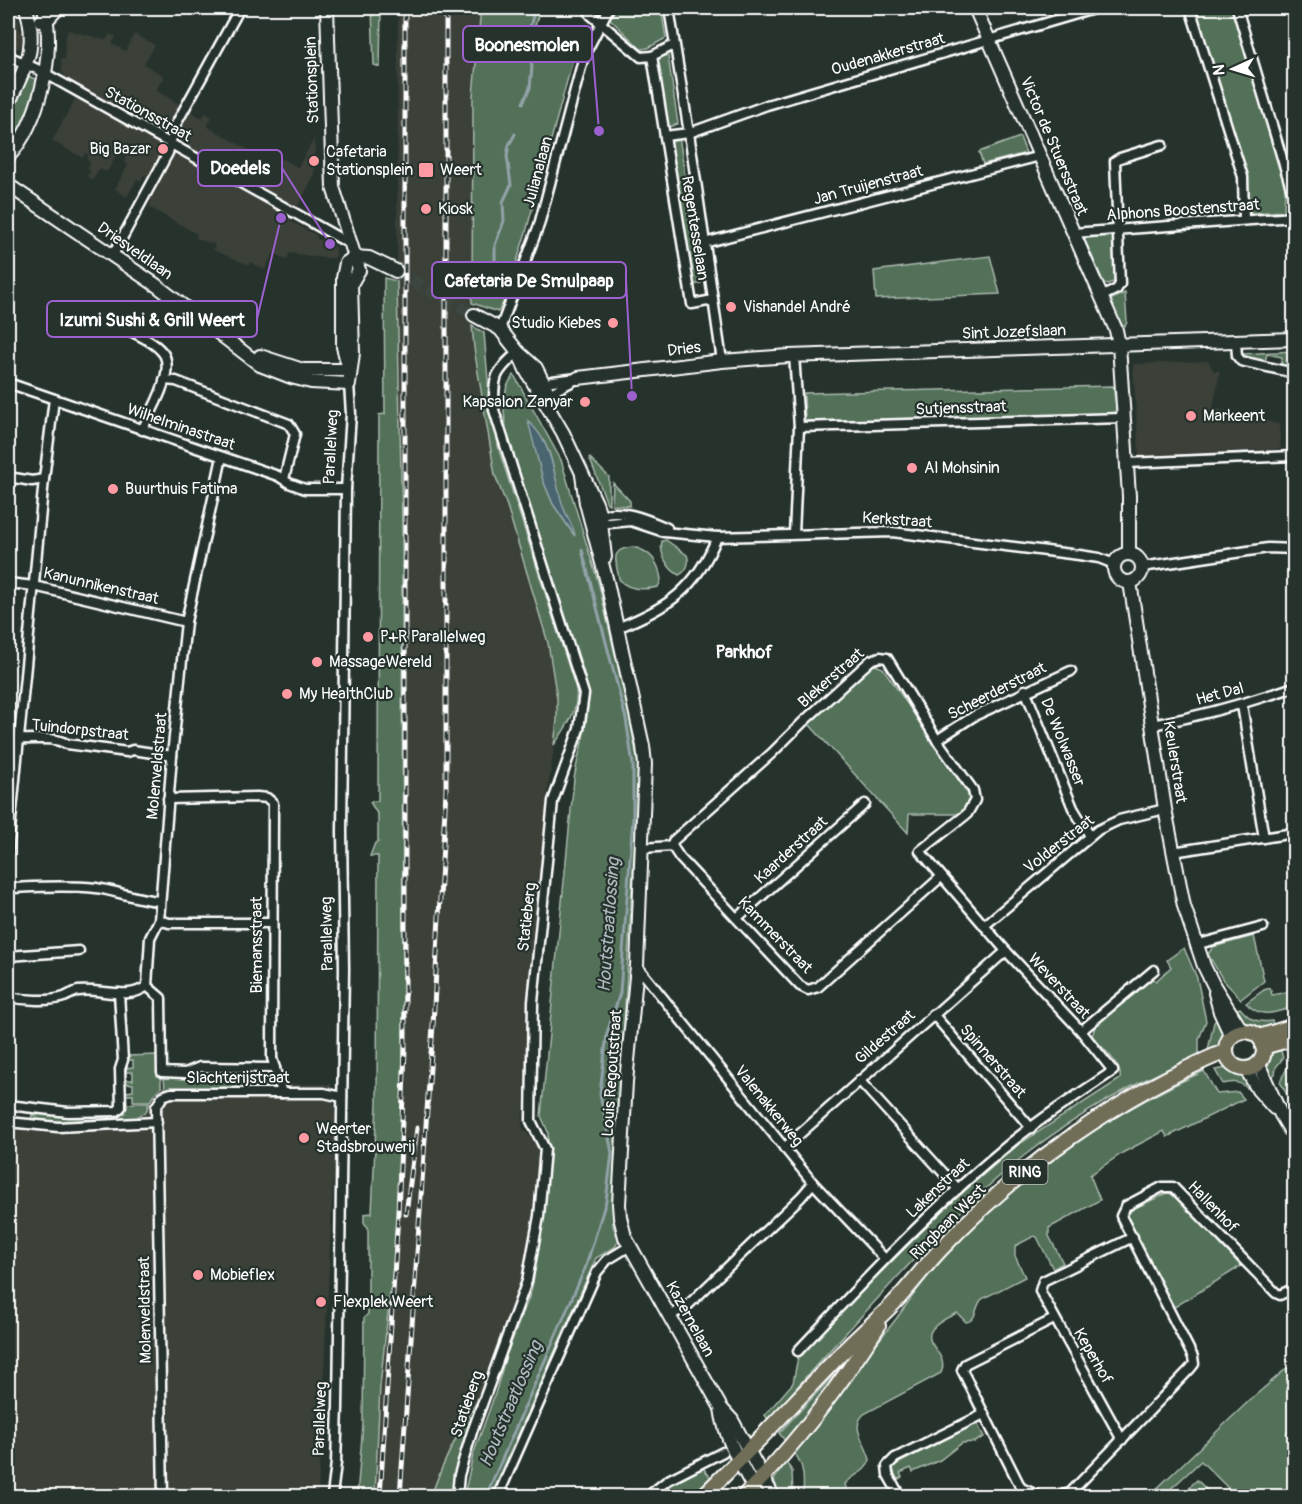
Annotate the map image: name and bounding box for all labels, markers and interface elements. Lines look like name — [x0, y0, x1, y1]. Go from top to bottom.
callout: Boonesmolen — [463, 26, 592, 62]
street label: Oudenakkerstraat — [829, 28, 948, 80]
text: Boonesmolen — [474, 34, 580, 57]
street label: Stationsplein — [300, 36, 324, 124]
north arrow — [1203, 39, 1263, 99]
text: N — [1209, 64, 1229, 76]
street label: Victor de Stuersstraat — [1016, 74, 1093, 219]
street label: Stationsstraat — [101, 82, 196, 146]
street label: Julianalaan — [519, 134, 557, 210]
place label: Big Bazar — [90, 139, 151, 159]
marker: Big Bazar — [156, 142, 170, 156]
place label: Cafetaria Stationsplein — [326, 142, 413, 180]
callout: Doedels — [198, 150, 282, 186]
marker: Cafetaria Stationsplein — [307, 154, 321, 168]
text: Doedels — [210, 157, 271, 180]
place label: Weert — [440, 160, 482, 180]
marker: Weert — [417, 161, 435, 179]
street label: Jan Truijenstraat — [811, 161, 926, 209]
street label: Regentesselaan — [677, 174, 713, 282]
street label: Alphons Boostenstraat — [1106, 195, 1261, 225]
place label: Kiosk — [438, 199, 473, 219]
marker: Kiosk — [419, 202, 433, 216]
street label: Driesveldlaan — [93, 218, 177, 284]
callout: Cafetaria De Smulpaap — [432, 262, 626, 298]
text: Cafetaria De Smulpaap — [444, 270, 614, 293]
place label: Vishandel André — [743, 297, 851, 317]
marker: Vishandel André — [724, 300, 738, 314]
callout: Izumi Sushi & Grill Weert — [47, 301, 257, 337]
text: Izumi Sushi & Grill Weert — [59, 309, 245, 332]
place label: Studio Kiebes — [511, 313, 601, 333]
marker: Studio Kiebes — [606, 316, 620, 330]
street label: Sint Jozefslaan — [962, 320, 1066, 344]
street label: Dries — [666, 337, 702, 361]
place label: Kapsalon Zanyar — [462, 392, 573, 412]
marker: Kapsalon Zanyar — [578, 395, 592, 409]
street label: Sutjensstraat — [915, 396, 1007, 420]
street label: Wilhelminastraat — [124, 399, 238, 455]
place label: Markeent — [1203, 406, 1266, 426]
street label: Parallelweg — [319, 409, 343, 485]
marker: Markeent — [1184, 409, 1198, 423]
place label: Al Mohsinin — [924, 458, 1000, 478]
marker: Al Mohsinin — [905, 461, 919, 475]
place label: Buurthuis Fatima — [125, 479, 238, 499]
marker: Buurthuis Fatima — [106, 482, 120, 496]
street label: Kerkstraat — [861, 508, 933, 532]
street label: Kanunnikenstraat — [41, 563, 161, 609]
place label: P+R Parallelweg — [380, 627, 485, 647]
marker: P+R Parallelweg — [361, 630, 375, 644]
district label: Parkhof — [716, 641, 773, 664]
street label: Blekerstraat — [794, 643, 869, 712]
place label: MassageWereld — [329, 652, 432, 672]
marker: MassageWereld — [310, 655, 324, 669]
street label: Scheerderstraat — [944, 657, 1050, 724]
street label: Het Dal — [1194, 678, 1246, 710]
place label: My HealthClub — [299, 684, 393, 704]
marker: My HealthClub — [280, 687, 294, 701]
street label: De Wolwasser — [1036, 695, 1090, 789]
street label: Molenveldstraat — [142, 711, 172, 820]
street label: Tuindorpstraat — [30, 715, 130, 745]
street label: Keulerstraat — [1159, 719, 1191, 805]
street label: Volderstraat — [1020, 810, 1099, 878]
street label: Kaarderstraat — [750, 812, 832, 888]
water label: Houtstraatlossing — [593, 855, 625, 993]
street label: Statieberg — [513, 881, 541, 953]
street label: Kammerstraat — [733, 892, 817, 978]
street label: Biemansstraat — [247, 896, 267, 993]
street label: Parallelweg — [316, 896, 338, 972]
street label: Weverstraat — [1024, 949, 1095, 1023]
street label: Gildestraat — [851, 1005, 920, 1069]
street label: Louis Regoutstraat — [598, 1008, 626, 1137]
street label: Spinnerstraat — [955, 1020, 1031, 1102]
street label: Valenakkerweg — [730, 1061, 808, 1151]
street label: Slachterijstraat — [186, 1068, 290, 1088]
place label: Weerter Stadsbrouwerij — [316, 1119, 415, 1157]
marker: Weerter Stadsbrouwerij — [297, 1131, 311, 1145]
street label: Lakenstraat — [902, 1153, 974, 1222]
road number: RING — [1002, 1160, 1048, 1184]
street label: Hallenhof — [1183, 1177, 1243, 1237]
street label: Ringbaan West — [906, 1180, 990, 1264]
street label: Molenveldstraat — [134, 1256, 156, 1364]
place label: Mobieflex — [210, 1265, 275, 1285]
marker: Mobieflex — [191, 1268, 205, 1282]
street label: Kazernelaan — [661, 1278, 719, 1360]
place label: Flexplek Weert — [333, 1292, 434, 1312]
marker: Flexplek Weert — [314, 1295, 328, 1309]
street label: Keperhof — [1069, 1324, 1117, 1388]
water label: Houtstraatlossing — [474, 1336, 549, 1471]
street label: Statieberg — [446, 1368, 488, 1440]
street label: Parallelweg — [309, 1381, 331, 1457]

